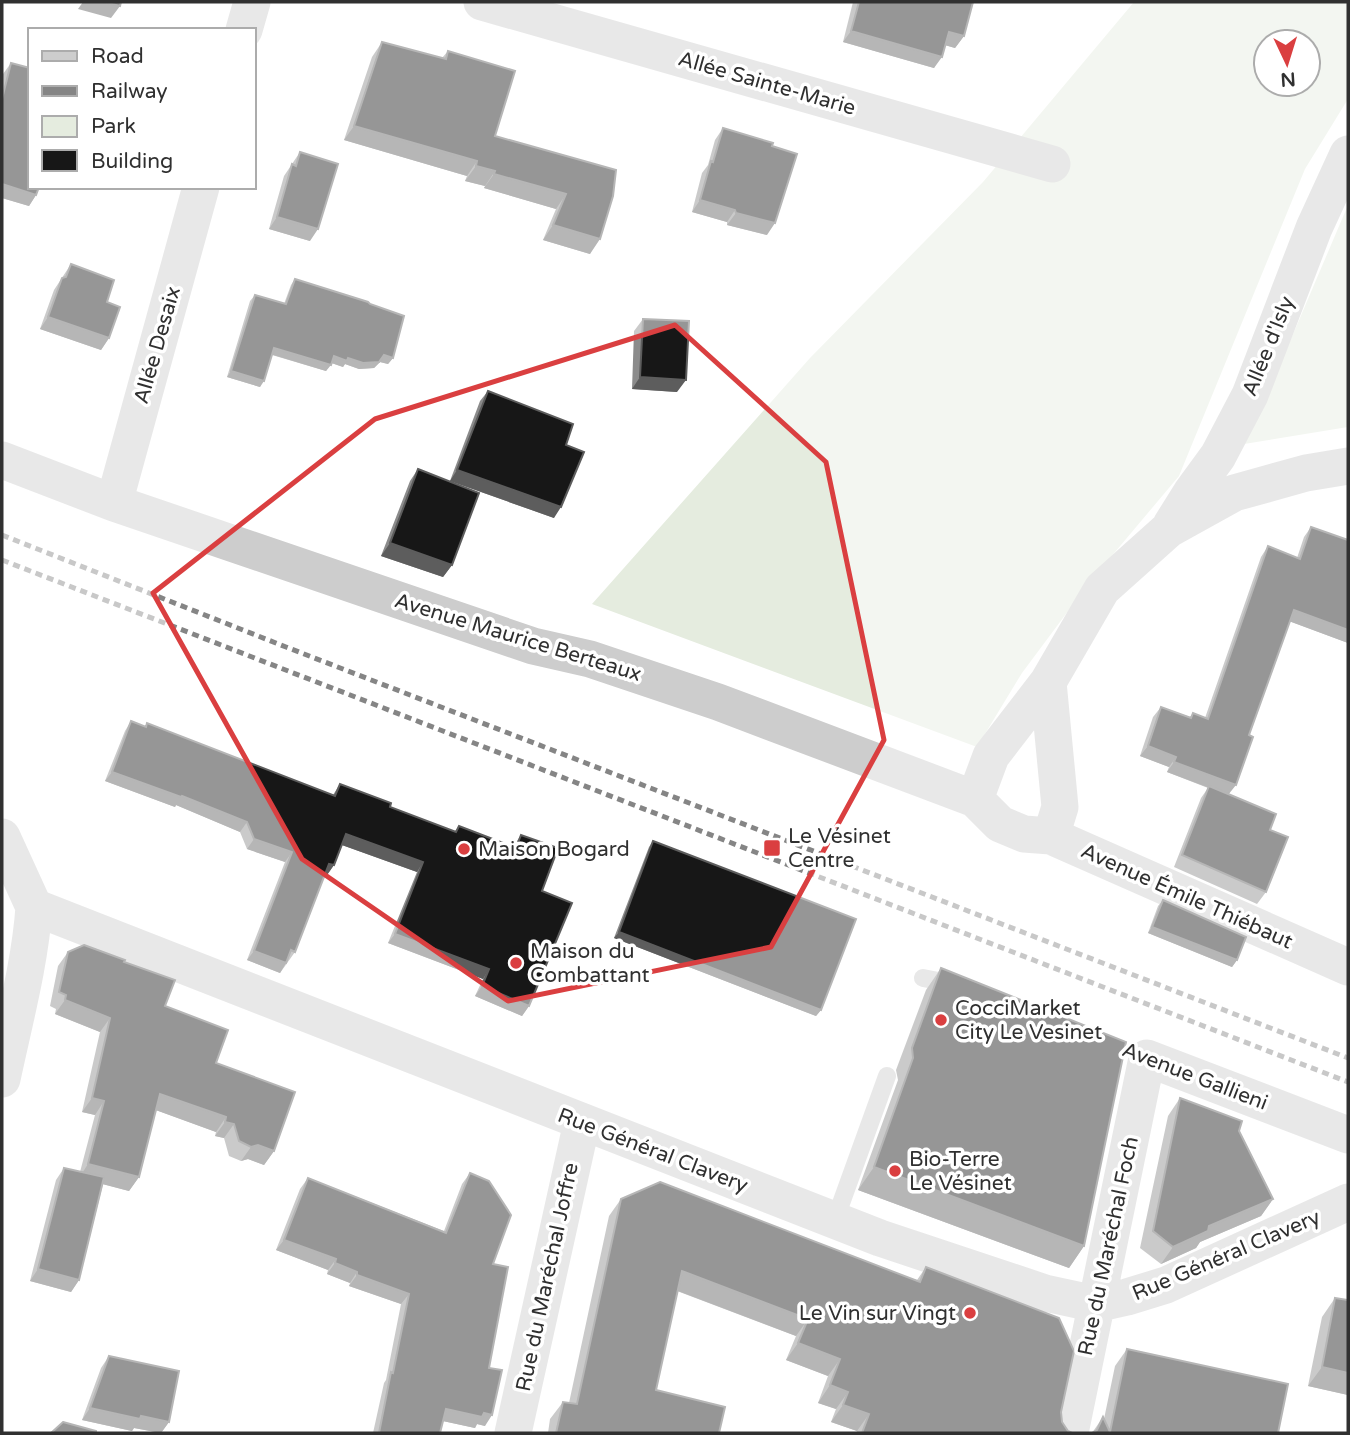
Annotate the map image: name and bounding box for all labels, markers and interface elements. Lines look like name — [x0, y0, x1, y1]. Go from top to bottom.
legend — [28, 28, 256, 189]
north arrow — [1252, 28, 1322, 98]
text: Road — [91, 44, 144, 69]
street label: Allée Sainte-Marie — [675, 46, 859, 121]
text: N — [1280, 67, 1296, 90]
text: Railway — [91, 79, 168, 104]
text: Park — [91, 114, 136, 139]
text: Building — [91, 149, 173, 174]
street label: Allée Desaix — [129, 284, 186, 407]
street label: Allée d'Isly — [1237, 293, 1300, 400]
street label: Avenue Maurice Berteaux — [391, 588, 644, 687]
place label: Le Vésinet Centre — [788, 824, 891, 873]
place label: Maison Bogard — [478, 837, 630, 862]
marker: Le Vésinet Centre — [762, 838, 782, 858]
street label: Avenue Émile Thiébaut — [1077, 838, 1297, 955]
marker: Maison Bogard — [456, 841, 472, 857]
place label: Maison du Combattant — [530, 939, 650, 988]
marker: Maison du Combattant — [508, 955, 524, 971]
place label: CocciMarket City Le Vesinet — [955, 996, 1102, 1045]
marker: CocciMarket City Le Vesinet — [933, 1012, 949, 1028]
street label: Avenue Gallieni — [1118, 1037, 1271, 1116]
street label: Rue Général Clavery — [554, 1103, 751, 1198]
street label: Rue du Maréchal Foch — [1073, 1134, 1144, 1358]
place label: Bio-Terre Le Vésinet — [909, 1147, 1012, 1196]
street label: Rue du Maréchal Joffre — [511, 1160, 584, 1394]
marker: Bio-Terre Le Vésinet — [887, 1163, 903, 1179]
street label: Rue Général Clavery — [1128, 1205, 1324, 1306]
place label: Le Vin sur Vingt — [799, 1301, 956, 1326]
marker: Le Vin sur Vingt — [962, 1305, 978, 1321]

